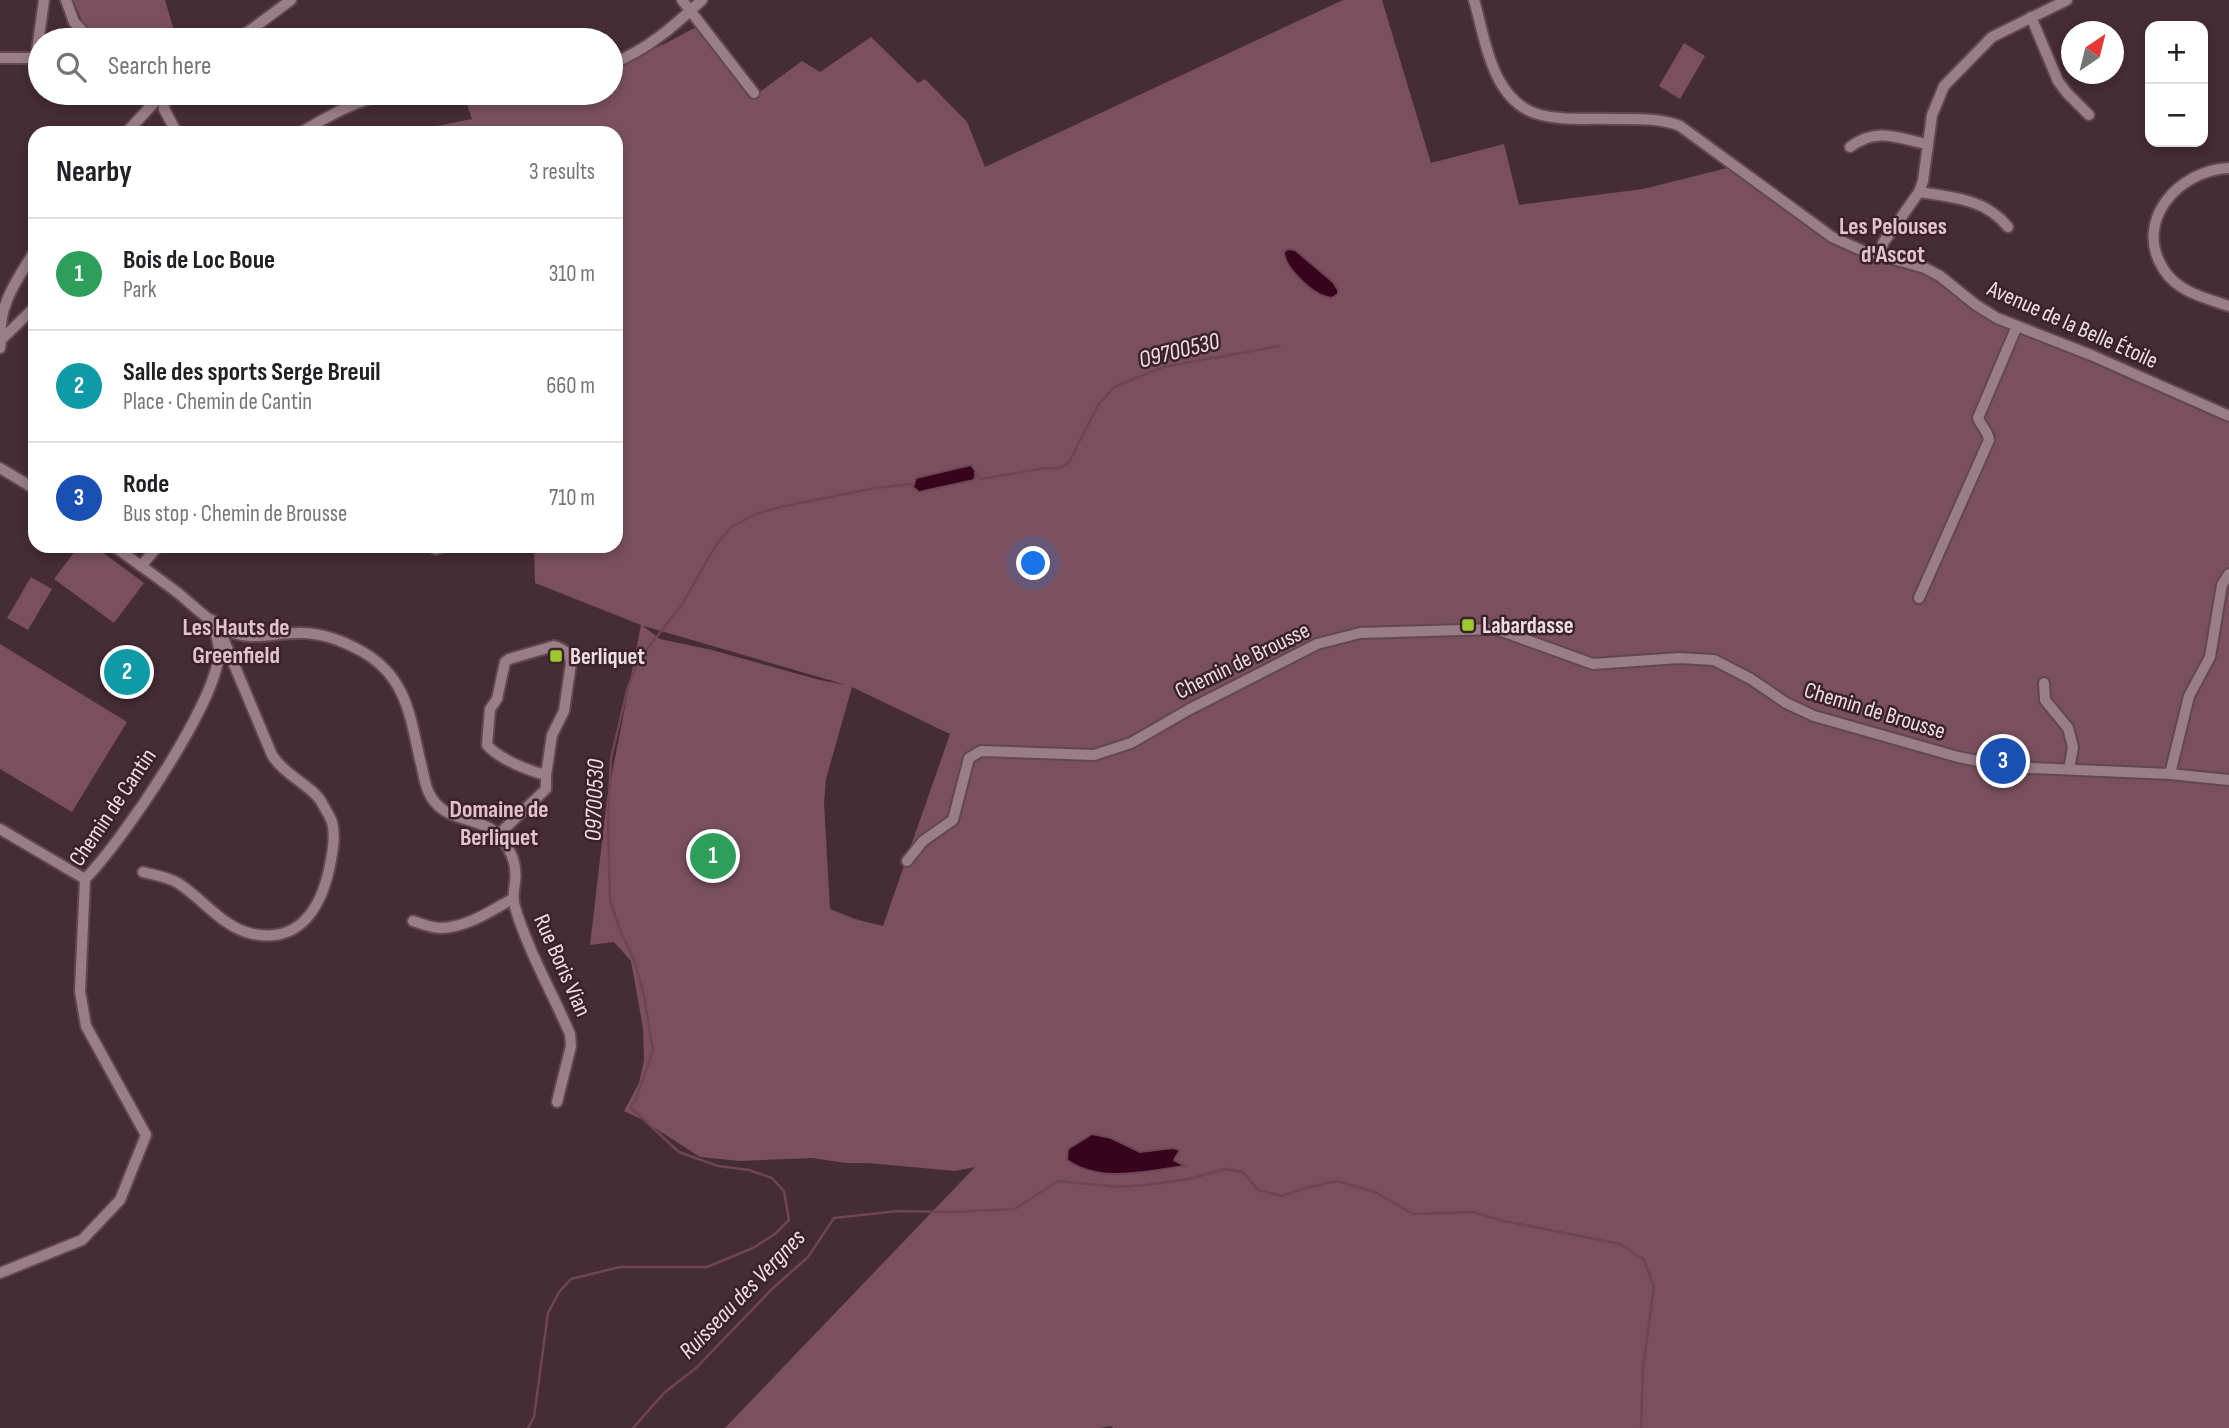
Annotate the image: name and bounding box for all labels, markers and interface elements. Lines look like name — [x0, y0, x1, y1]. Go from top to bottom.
north arrow — [2061, 21, 2124, 84]
map controls — [2145, 21, 2208, 147]
button: + — [2145, 21, 2208, 84]
search box — [28, 28, 623, 105]
icon: search — [52, 48, 90, 86]
text: Search here — [108, 51, 211, 82]
button: − — [2145, 84, 2208, 147]
text: Nearby — [56, 154, 132, 190]
text: 3 results — [529, 158, 595, 186]
district label: Les Pelouses d'Ascot — [1839, 212, 1947, 269]
text: Bois de Loc Boue — [123, 245, 275, 276]
text: 1 — [74, 260, 84, 288]
text: 310 m — [549, 260, 595, 288]
street label: Avenue de la Belle Étoile — [1982, 274, 2162, 375]
text: Park — [123, 276, 157, 304]
water label: O9700530 — [1136, 326, 1223, 375]
text: Salle des sports Serge Breuil — [123, 357, 381, 388]
text: 2 — [74, 372, 84, 400]
text: 660 m — [546, 372, 595, 400]
text: Place · Chemin de Cantin — [123, 388, 312, 416]
text: Rode — [123, 469, 169, 500]
text: 3 — [74, 484, 84, 512]
text: 710 m — [549, 484, 595, 512]
text: Bus stop · Chemin de Brousse — [123, 500, 347, 528]
your location — [1016, 546, 1050, 580]
place label: Labardasse — [1482, 612, 1574, 640]
district label: Les Hauts de Greenfield — [182, 613, 290, 670]
street label: Chemin de Brousse — [1170, 616, 1314, 706]
marker: Labardasse — [1460, 617, 1476, 633]
place label: Berliquet — [570, 643, 645, 671]
pin: 2 — [104, 646, 150, 698]
marker: Berliquet — [548, 648, 564, 664]
street label: Chemin de Brousse — [1801, 676, 1949, 746]
pin: 3 — [1980, 735, 2026, 787]
street label: Chemin de Cantin — [63, 743, 162, 872]
water label: O9700530 — [579, 758, 610, 842]
district label: Domaine de Berliquet — [450, 795, 548, 852]
pin: 1 — [690, 830, 736, 882]
street label: Rue Boris Vian — [527, 910, 597, 1021]
water label: Ruisseau des Vergnes — [673, 1223, 812, 1365]

